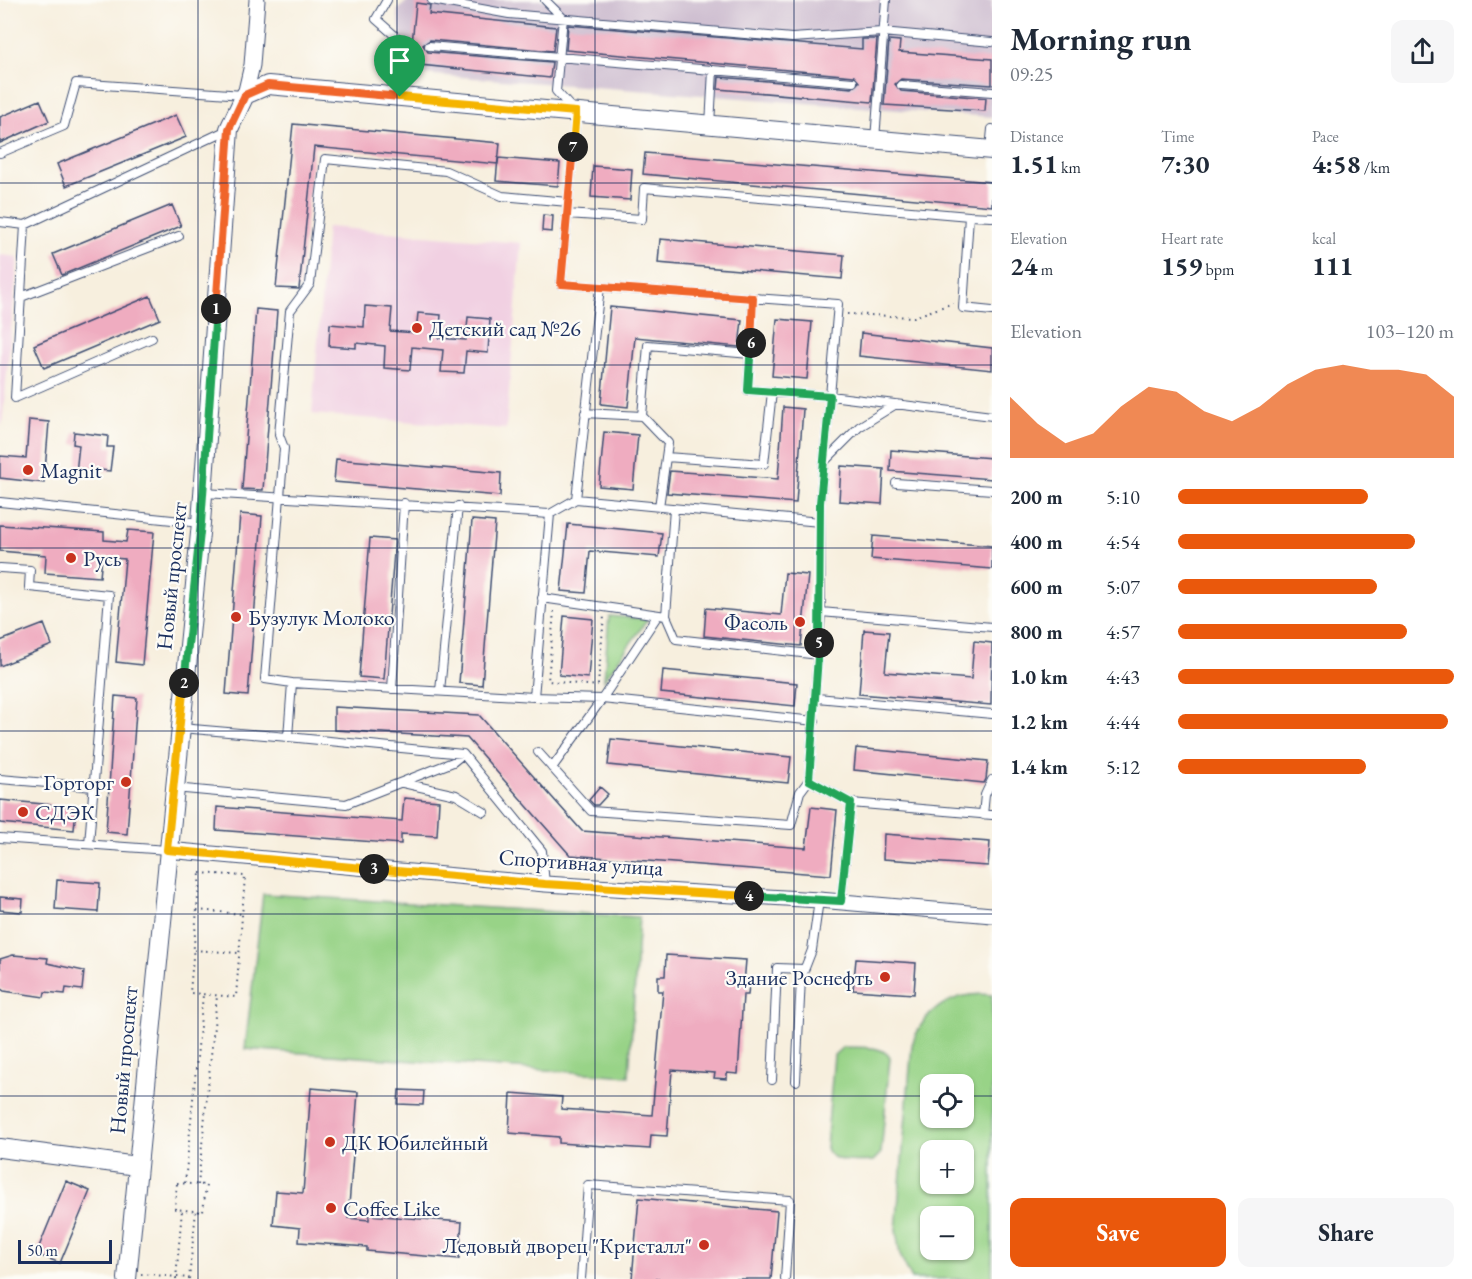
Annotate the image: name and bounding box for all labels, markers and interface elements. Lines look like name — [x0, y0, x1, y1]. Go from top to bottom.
text: Morning run — [1010, 17, 1192, 60]
button: share — [1391, 20, 1454, 83]
pin — [374, 35, 425, 97]
icon: arrive — [383, 44, 416, 77]
text: 09:25 — [1010, 61, 1053, 87]
text: Distance — [1010, 126, 1063, 147]
text: Time — [1161, 126, 1194, 147]
text: Pace — [1312, 126, 1339, 147]
pin: 7 — [558, 132, 588, 162]
text: 7 — [569, 136, 577, 157]
text: 1.51 — [1010, 147, 1058, 181]
text: 7:30 — [1161, 147, 1210, 181]
text: 4:58 — [1312, 147, 1361, 181]
text: km — [1058, 157, 1081, 178]
text: /km — [1361, 157, 1390, 178]
text: Elevation — [1010, 228, 1068, 249]
text: Heart rate — [1161, 228, 1223, 249]
text: kcal — [1312, 228, 1336, 249]
text: 24 — [1010, 249, 1038, 283]
text: 159 — [1161, 249, 1202, 283]
text: 111 — [1312, 249, 1353, 283]
text: m — [1038, 259, 1053, 280]
text: bpm — [1202, 259, 1234, 280]
pin: 1 — [201, 294, 231, 324]
text: 1 — [212, 298, 220, 319]
place label: Детский сад №26 — [429, 314, 581, 343]
text: Elevation — [1010, 318, 1082, 344]
text: 103–120 m — [1366, 318, 1454, 344]
marker: Детский сад №26 — [410, 321, 424, 335]
pin: 6 — [736, 328, 766, 358]
text: 6 — [747, 332, 755, 353]
place label: Magnit — [40, 456, 102, 485]
marker: Magnit — [21, 463, 35, 477]
text: 200 m — [1010, 484, 1063, 510]
text: 5:10 — [1106, 484, 1140, 510]
street label: Новый проспект — [149, 501, 194, 652]
text: 400 m — [1010, 529, 1063, 555]
text: 4:54 — [1106, 529, 1140, 555]
place label: Русь — [83, 544, 122, 573]
marker: Русь — [64, 551, 78, 565]
text: 600 m — [1010, 574, 1063, 600]
text: 5:07 — [1106, 574, 1140, 600]
place label: Бузулук Молоко — [248, 603, 395, 632]
place label: Фасоль — [724, 608, 788, 637]
marker: Бузулук Молоко — [229, 610, 243, 624]
marker: Фасоль — [793, 615, 807, 629]
text: 800 m — [1010, 619, 1063, 645]
text: 4:57 — [1106, 619, 1140, 645]
pin: 5 — [804, 628, 834, 658]
text: 5 — [815, 632, 823, 653]
text: 1.0 km — [1010, 664, 1068, 690]
text: 4:43 — [1106, 664, 1140, 690]
pin: 2 — [169, 668, 199, 698]
text: 2 — [180, 672, 188, 693]
text: 1.2 km — [1010, 709, 1068, 735]
text: 4:44 — [1106, 709, 1140, 735]
text: 1.4 km — [1010, 754, 1068, 780]
text: 5:12 — [1106, 754, 1140, 780]
place label: Горторг — [43, 768, 114, 797]
marker: Горторг — [119, 775, 133, 789]
place label: СДЭК — [35, 798, 95, 827]
marker: СДЭК — [16, 805, 30, 819]
street label: Спортивная улица — [498, 842, 664, 883]
pin: 3 — [359, 854, 389, 884]
text: 3 — [370, 858, 378, 879]
pin: 4 — [734, 881, 764, 911]
text: 4 — [745, 885, 753, 906]
place label: Здание Роснефть — [726, 963, 873, 992]
marker: Здание Роснефть — [878, 970, 892, 984]
street label: Новый проспект — [103, 985, 144, 1135]
map controls — [920, 1074, 974, 1260]
button: locate — [920, 1074, 974, 1128]
place label: ДК Юбилейный — [342, 1128, 489, 1157]
marker: ДК Юбилейный — [323, 1135, 337, 1149]
button: + — [920, 1140, 974, 1194]
place label: Coffee Like — [343, 1194, 441, 1223]
button: Save — [1010, 1198, 1226, 1267]
button: Share — [1238, 1198, 1454, 1267]
marker: Coffee Like — [324, 1201, 338, 1215]
button: − — [920, 1206, 974, 1260]
place label: Ледовый дворец "Кристалл" — [442, 1231, 692, 1260]
scale bar — [18, 1237, 112, 1264]
marker: Ледовый дворец "Кристалл" — [697, 1238, 711, 1252]
text: 50 m — [27, 1240, 58, 1261]

